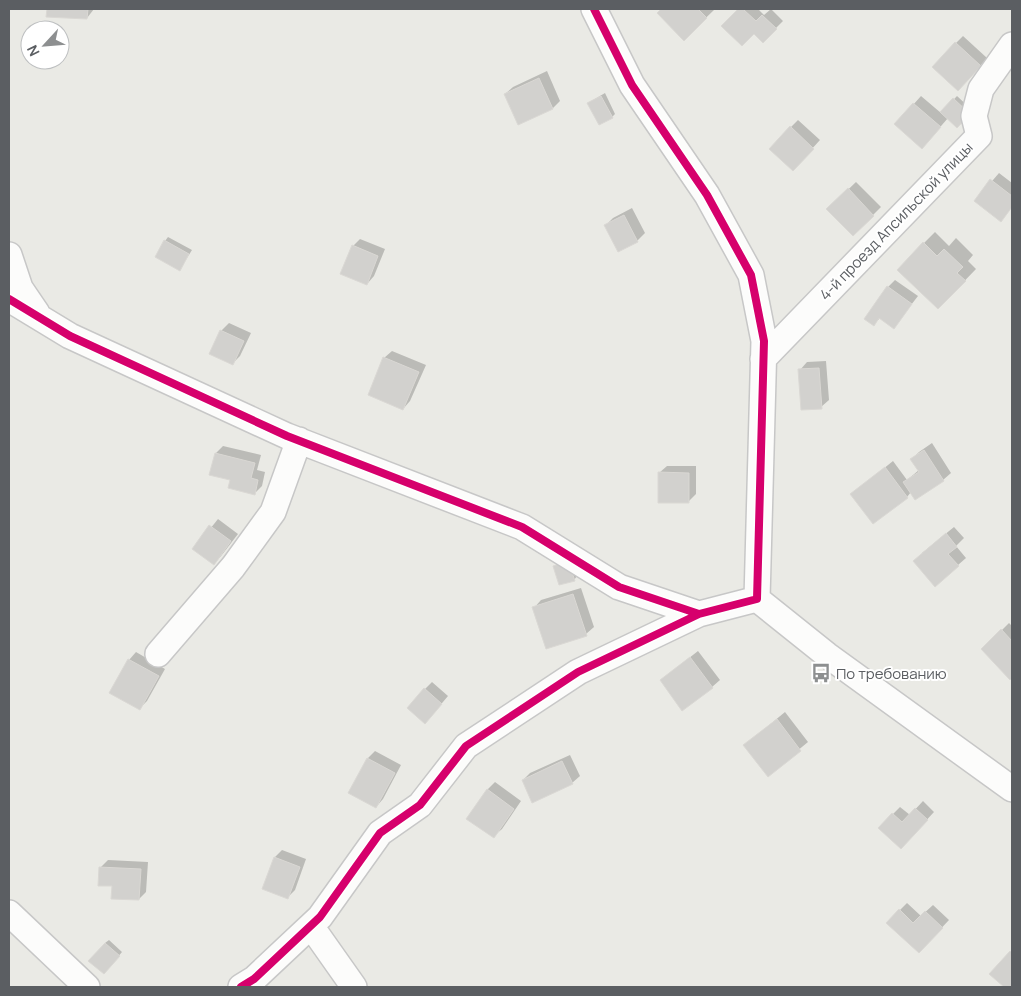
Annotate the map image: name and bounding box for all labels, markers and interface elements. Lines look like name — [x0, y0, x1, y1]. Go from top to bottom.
north arrow — [20, 20, 70, 70]
text: N — [22, 42, 44, 60]
street label: 4-й проезд Апсильской улицы — [815, 137, 977, 305]
bus stop icon: По требованию — [810, 662, 832, 684]
place label: По требованию — [836, 663, 947, 684]

